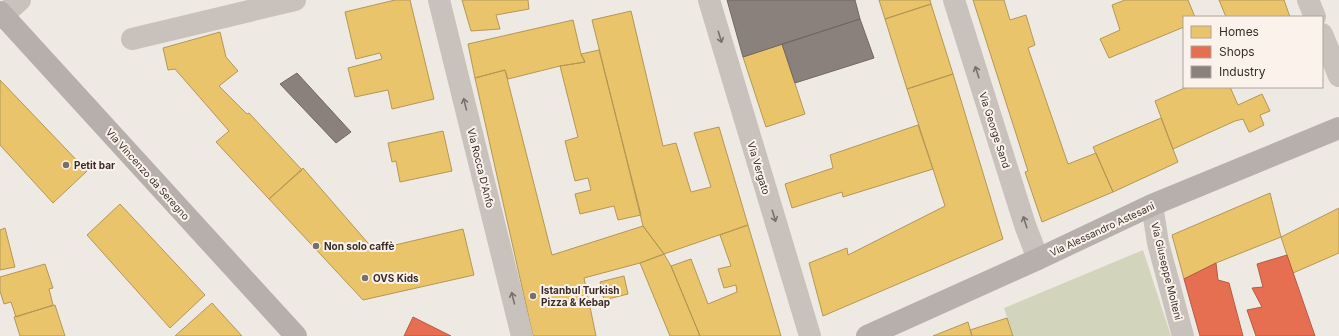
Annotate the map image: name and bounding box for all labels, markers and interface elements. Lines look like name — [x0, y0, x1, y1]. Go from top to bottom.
legend — [1183, 16, 1323, 88]
text: Homes — [1219, 24, 1259, 39]
one-way arrow — [717, 31, 724, 44]
text: Shops — [1219, 44, 1255, 59]
text: Industry — [1219, 64, 1266, 79]
one-way arrow — [973, 65, 980, 78]
street label: Via George Sand — [977, 90, 1013, 170]
one-way arrow — [461, 98, 469, 111]
street label: Via Vincenzo da Seregno — [104, 126, 192, 222]
street label: Via Rocca D'Anfo — [465, 127, 497, 209]
street label: Via Vergato — [745, 140, 773, 196]
place label: Petit bar — [74, 159, 115, 171]
marker: Petit bar — [61, 160, 71, 170]
street label: Via Alessandro Astesani — [1048, 199, 1156, 259]
one-way arrow — [771, 209, 778, 222]
one-way arrow — [1021, 216, 1028, 229]
street label: Via Giuseppe Molteni — [1149, 221, 1185, 321]
place label: Non solo caffè — [324, 240, 394, 252]
marker: Non solo caffè — [311, 241, 321, 251]
place label: OVS Kids — [373, 272, 419, 284]
marker: OVS Kids — [360, 273, 370, 283]
place label: Istanbul Turkish Pizza & Kebap — [541, 284, 620, 308]
marker: Istanbul Turkish Pizza & Kebap — [528, 291, 538, 301]
one-way arrow — [509, 292, 517, 305]

